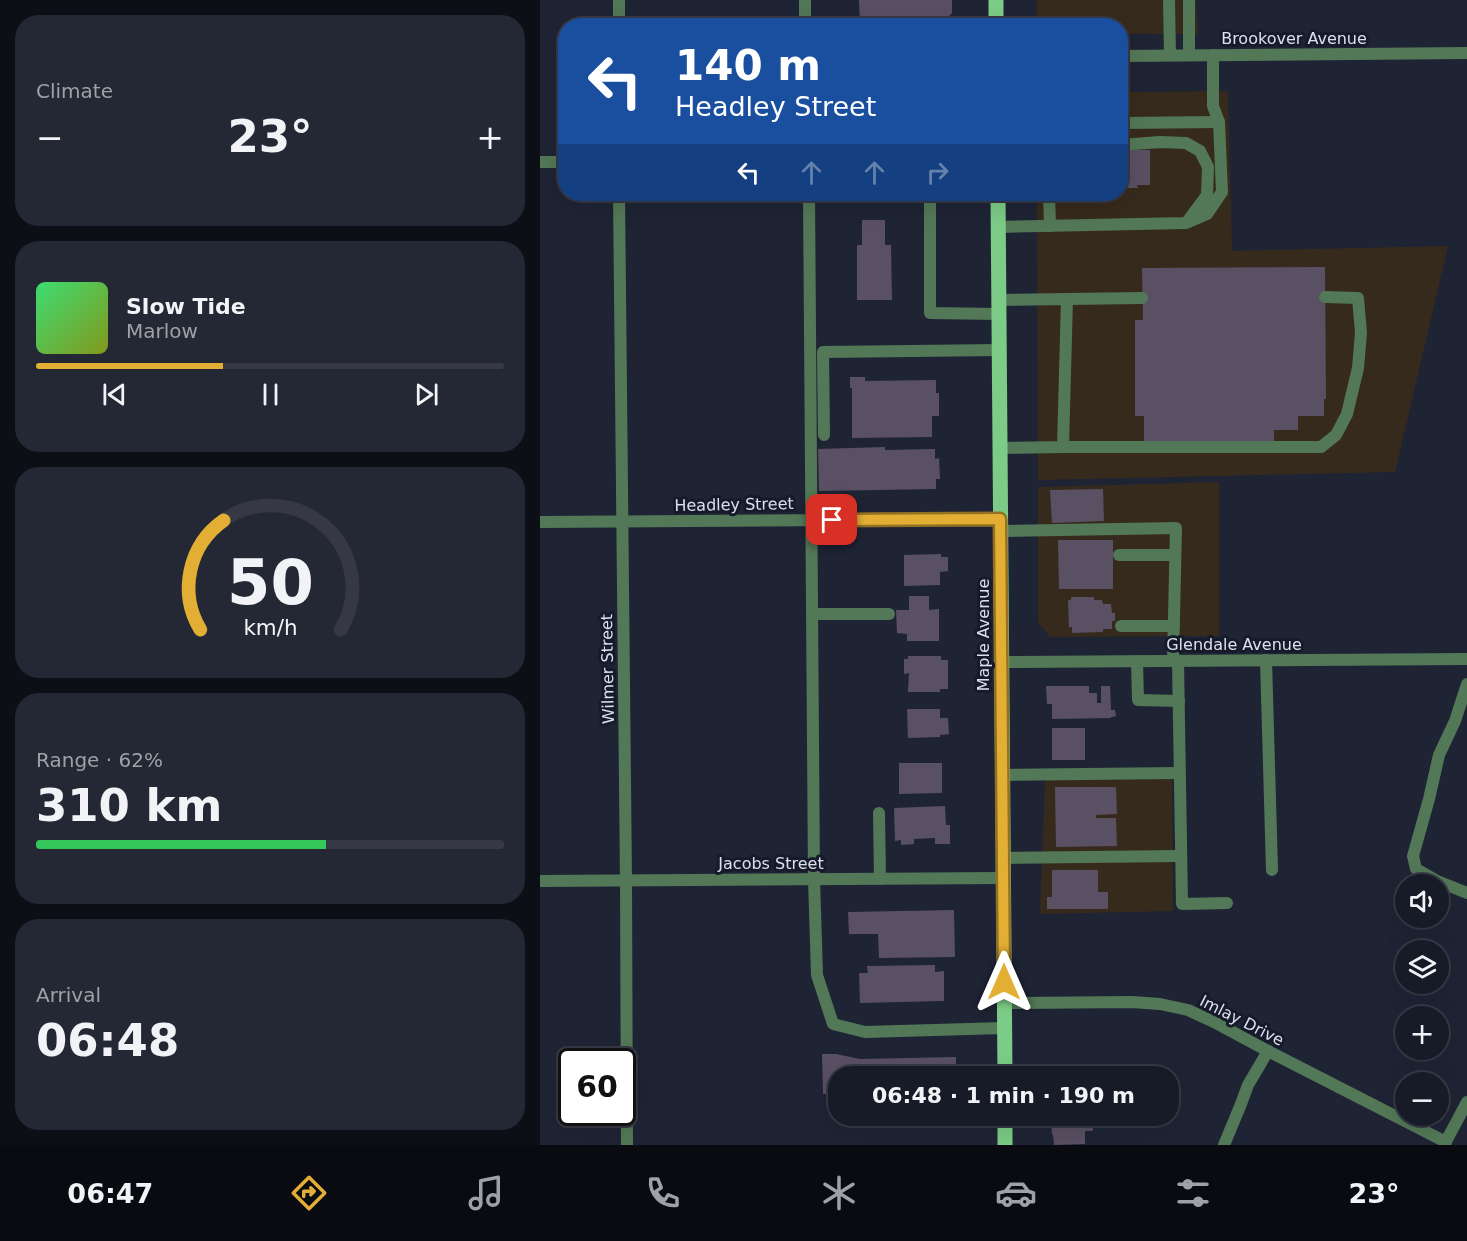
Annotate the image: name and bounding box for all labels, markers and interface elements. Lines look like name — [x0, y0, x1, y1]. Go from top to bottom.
street label: Brookover Avenue — [1221, 29, 1367, 48]
text: 140 m — [675, 41, 821, 90]
icon: left — [576, 42, 654, 120]
text: Climate — [36, 79, 113, 103]
text: Headley Street — [675, 91, 876, 122]
text: 23° — [227, 110, 313, 163]
text: − — [36, 118, 64, 157]
text: + — [476, 118, 504, 157]
icon: left — [732, 156, 765, 189]
icon: ahead — [795, 156, 828, 189]
icon: ahead — [858, 156, 891, 189]
icon: right — [921, 156, 954, 189]
text: Slow Tide — [126, 294, 246, 319]
text: Marlow — [126, 319, 198, 343]
icon: previous — [98, 378, 131, 411]
icon: pause — [254, 378, 287, 411]
icon: next — [410, 378, 443, 411]
street label: Headley Street — [674, 494, 794, 515]
pin — [806, 494, 857, 545]
icon: arrive — [815, 503, 848, 536]
text: 50 — [227, 546, 313, 619]
street label: Maple Avenue — [974, 579, 993, 691]
street label: Wilmer Street — [597, 614, 618, 724]
text: km/h — [243, 615, 297, 640]
street label: Glendale Avenue — [1166, 635, 1302, 654]
text: Range · 62% — [36, 748, 163, 772]
text: 310 km — [36, 779, 222, 832]
street label: Jacobs Street — [717, 854, 824, 873]
map controls — [1395, 874, 1449, 1126]
button: sound — [1395, 874, 1449, 928]
button: layers — [1395, 940, 1449, 994]
position arrow — [972, 950, 1036, 1014]
text: Arrival — [36, 983, 101, 1007]
street label: Imlay Drive — [1197, 991, 1287, 1050]
button: + — [1395, 1006, 1449, 1060]
text: 06:48 — [36, 1014, 179, 1067]
speed limit sign: 60 — [558, 1048, 636, 1126]
button: − — [1395, 1072, 1449, 1126]
text: 06:48 · 1 min · 190 m — [872, 1083, 1135, 1108]
icon: directions — [288, 1172, 330, 1214]
icon: music — [465, 1172, 507, 1214]
icon: phone — [642, 1172, 684, 1214]
icon: climate — [818, 1172, 860, 1214]
icon: car — [995, 1172, 1037, 1214]
icon: filters — [1172, 1172, 1214, 1214]
text: 06:47 — [67, 1178, 153, 1209]
text: 23° — [1348, 1178, 1400, 1209]

